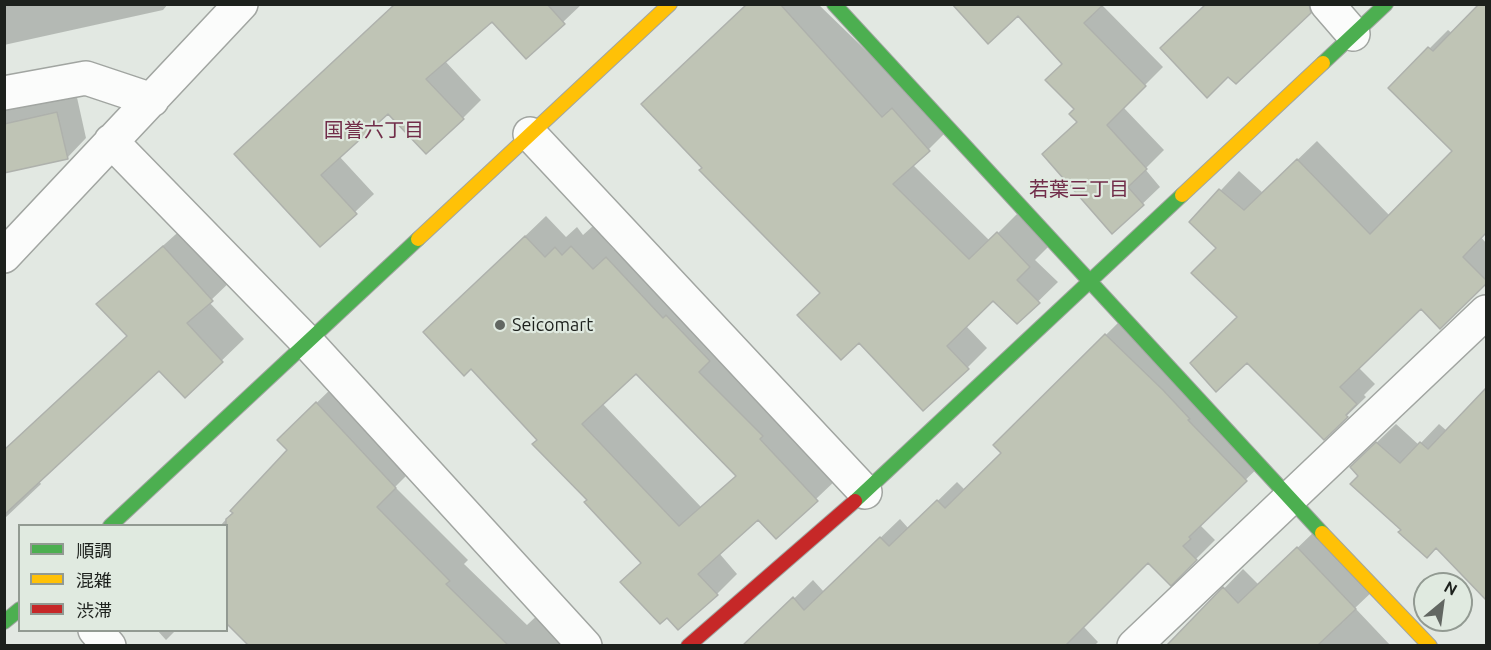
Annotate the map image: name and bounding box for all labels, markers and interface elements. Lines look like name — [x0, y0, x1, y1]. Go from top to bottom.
district label: 国誉六丁目 — [324, 118, 424, 142]
district label: 若葉三丁目 — [1029, 177, 1129, 201]
place label: Seicomart — [512, 314, 593, 336]
marker: Seicomart — [493, 318, 507, 332]
legend — [18, 524, 228, 632]
text: 順調 — [76, 540, 112, 560]
text: 混雑 — [76, 570, 112, 590]
north arrow — [1413, 572, 1473, 632]
text: N — [1441, 577, 1460, 599]
text: 渋滞 — [76, 600, 112, 620]

